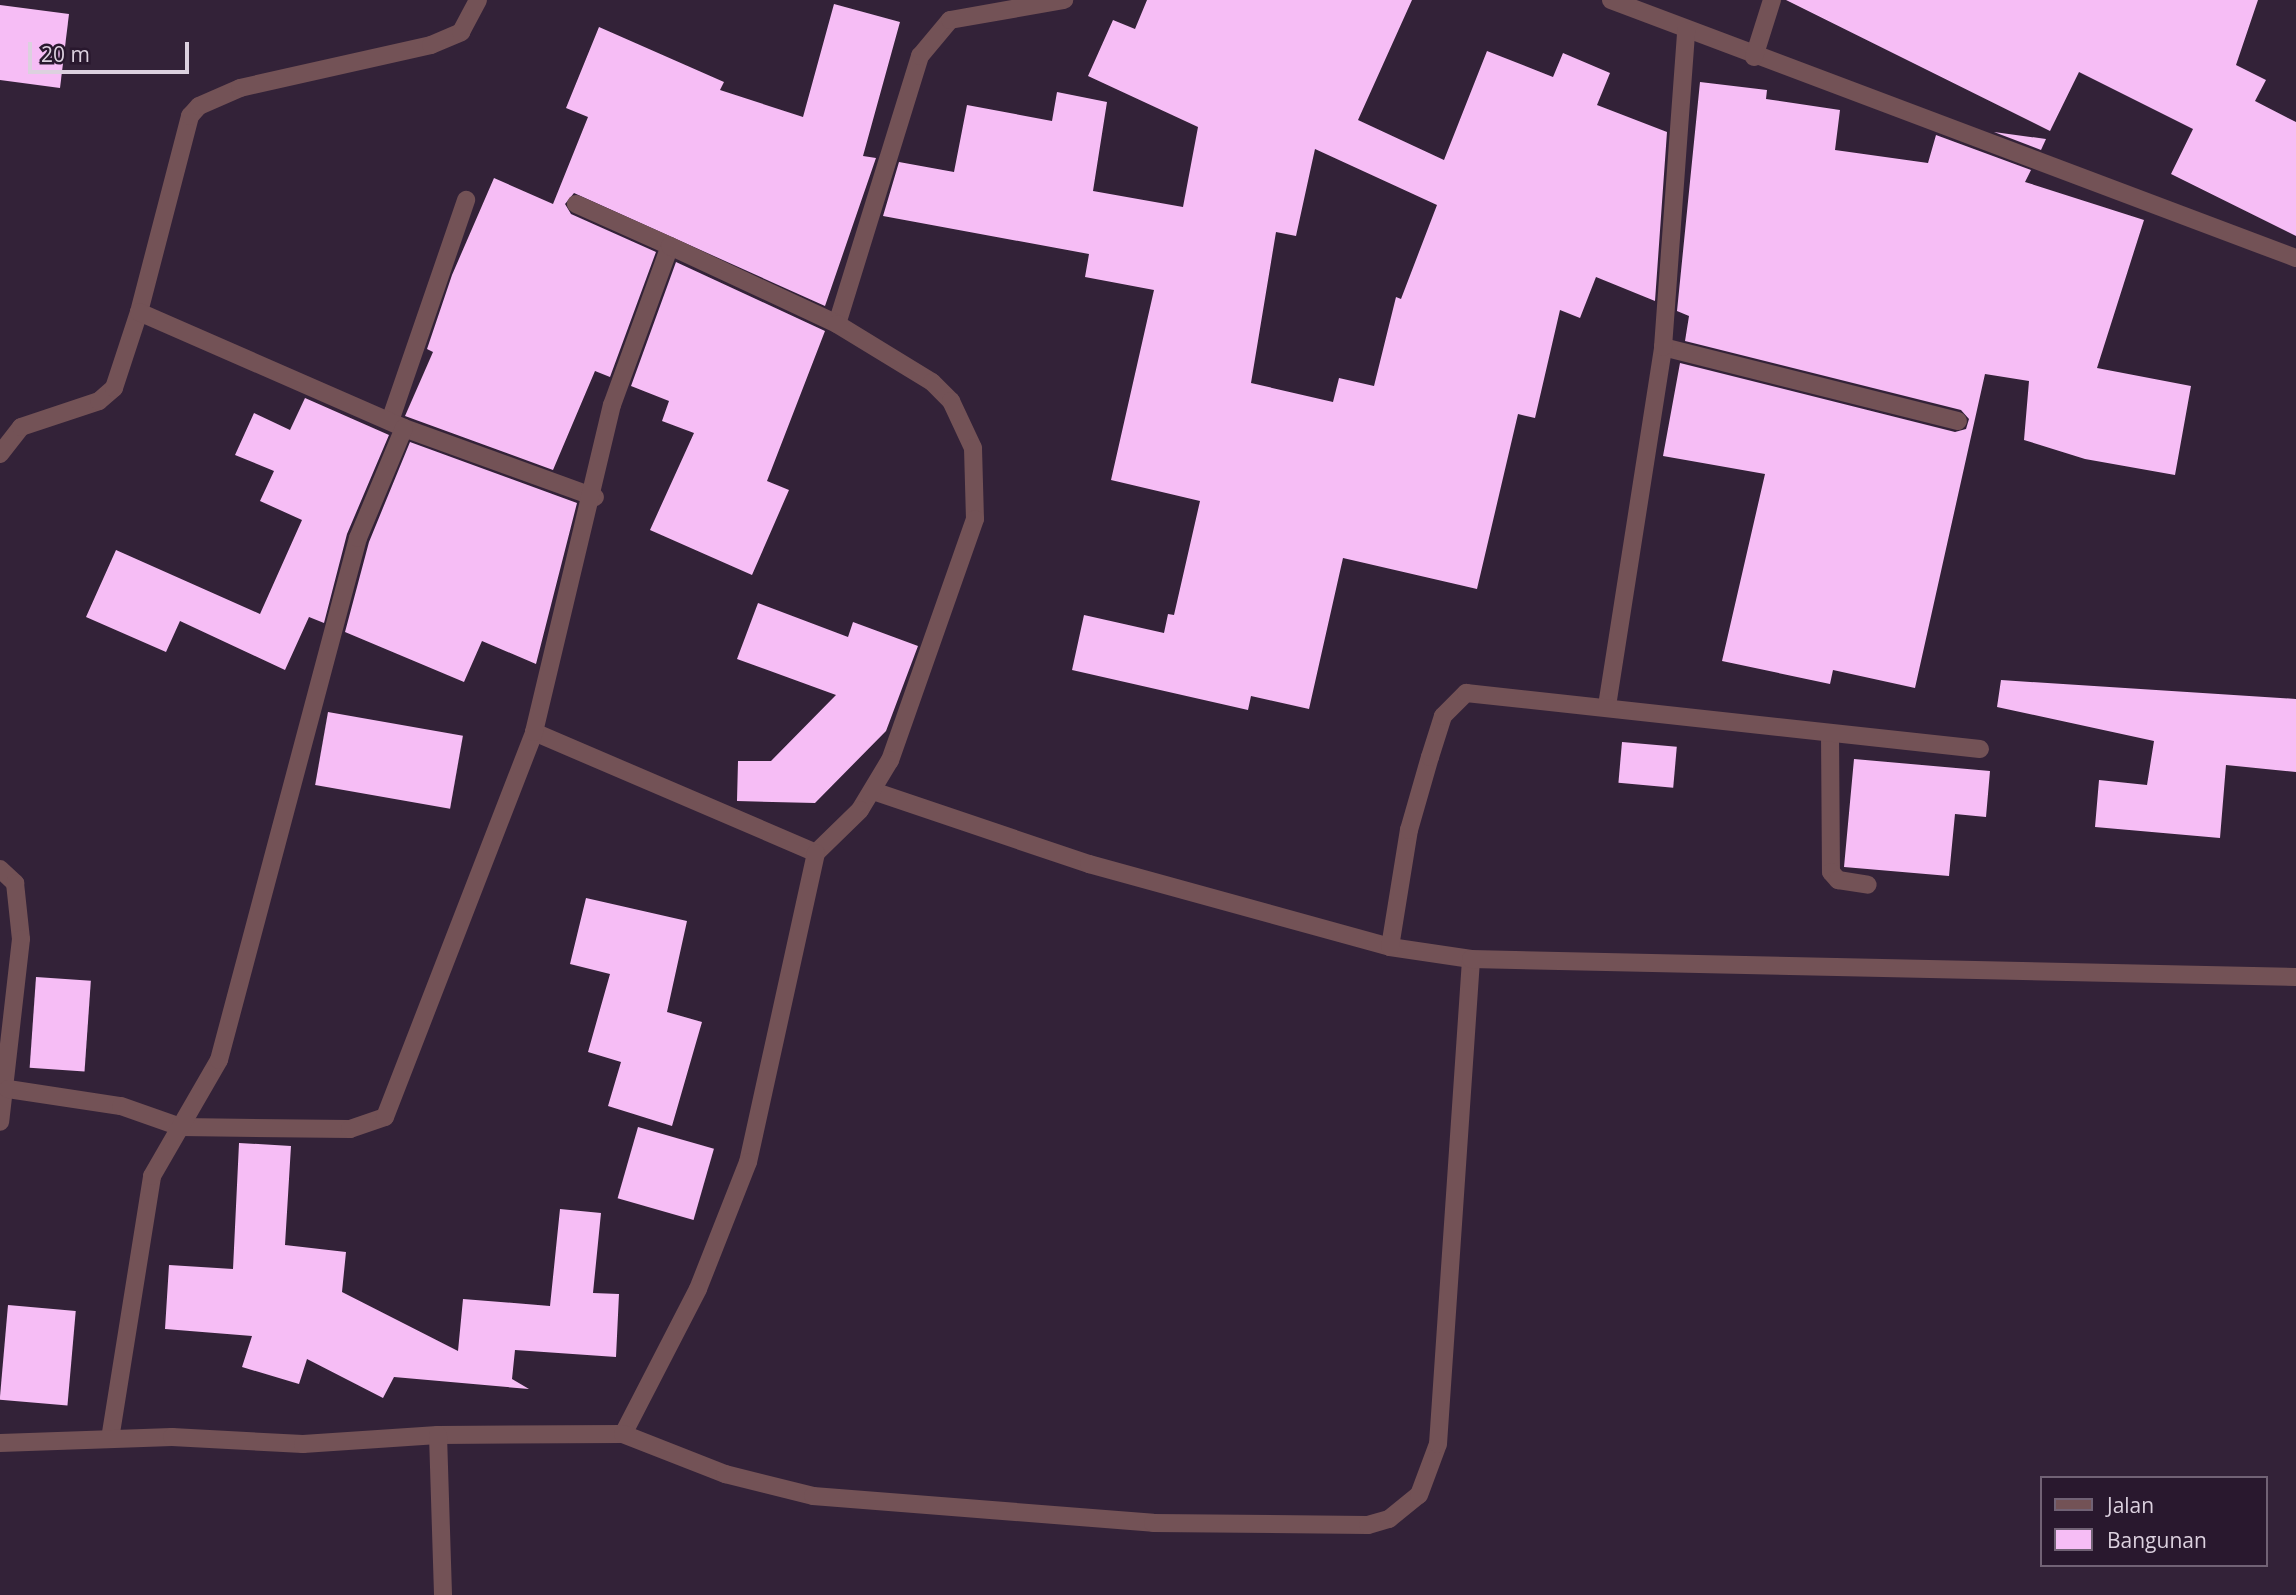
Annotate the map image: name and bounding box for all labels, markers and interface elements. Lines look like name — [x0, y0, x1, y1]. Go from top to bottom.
scale bar — [32, 28, 192, 72]
text: 20 m — [41, 40, 90, 68]
legend — [2040, 1476, 2268, 1567]
text: Jalan — [2107, 1491, 2154, 1519]
text: Bangunan — [2107, 1526, 2207, 1554]

